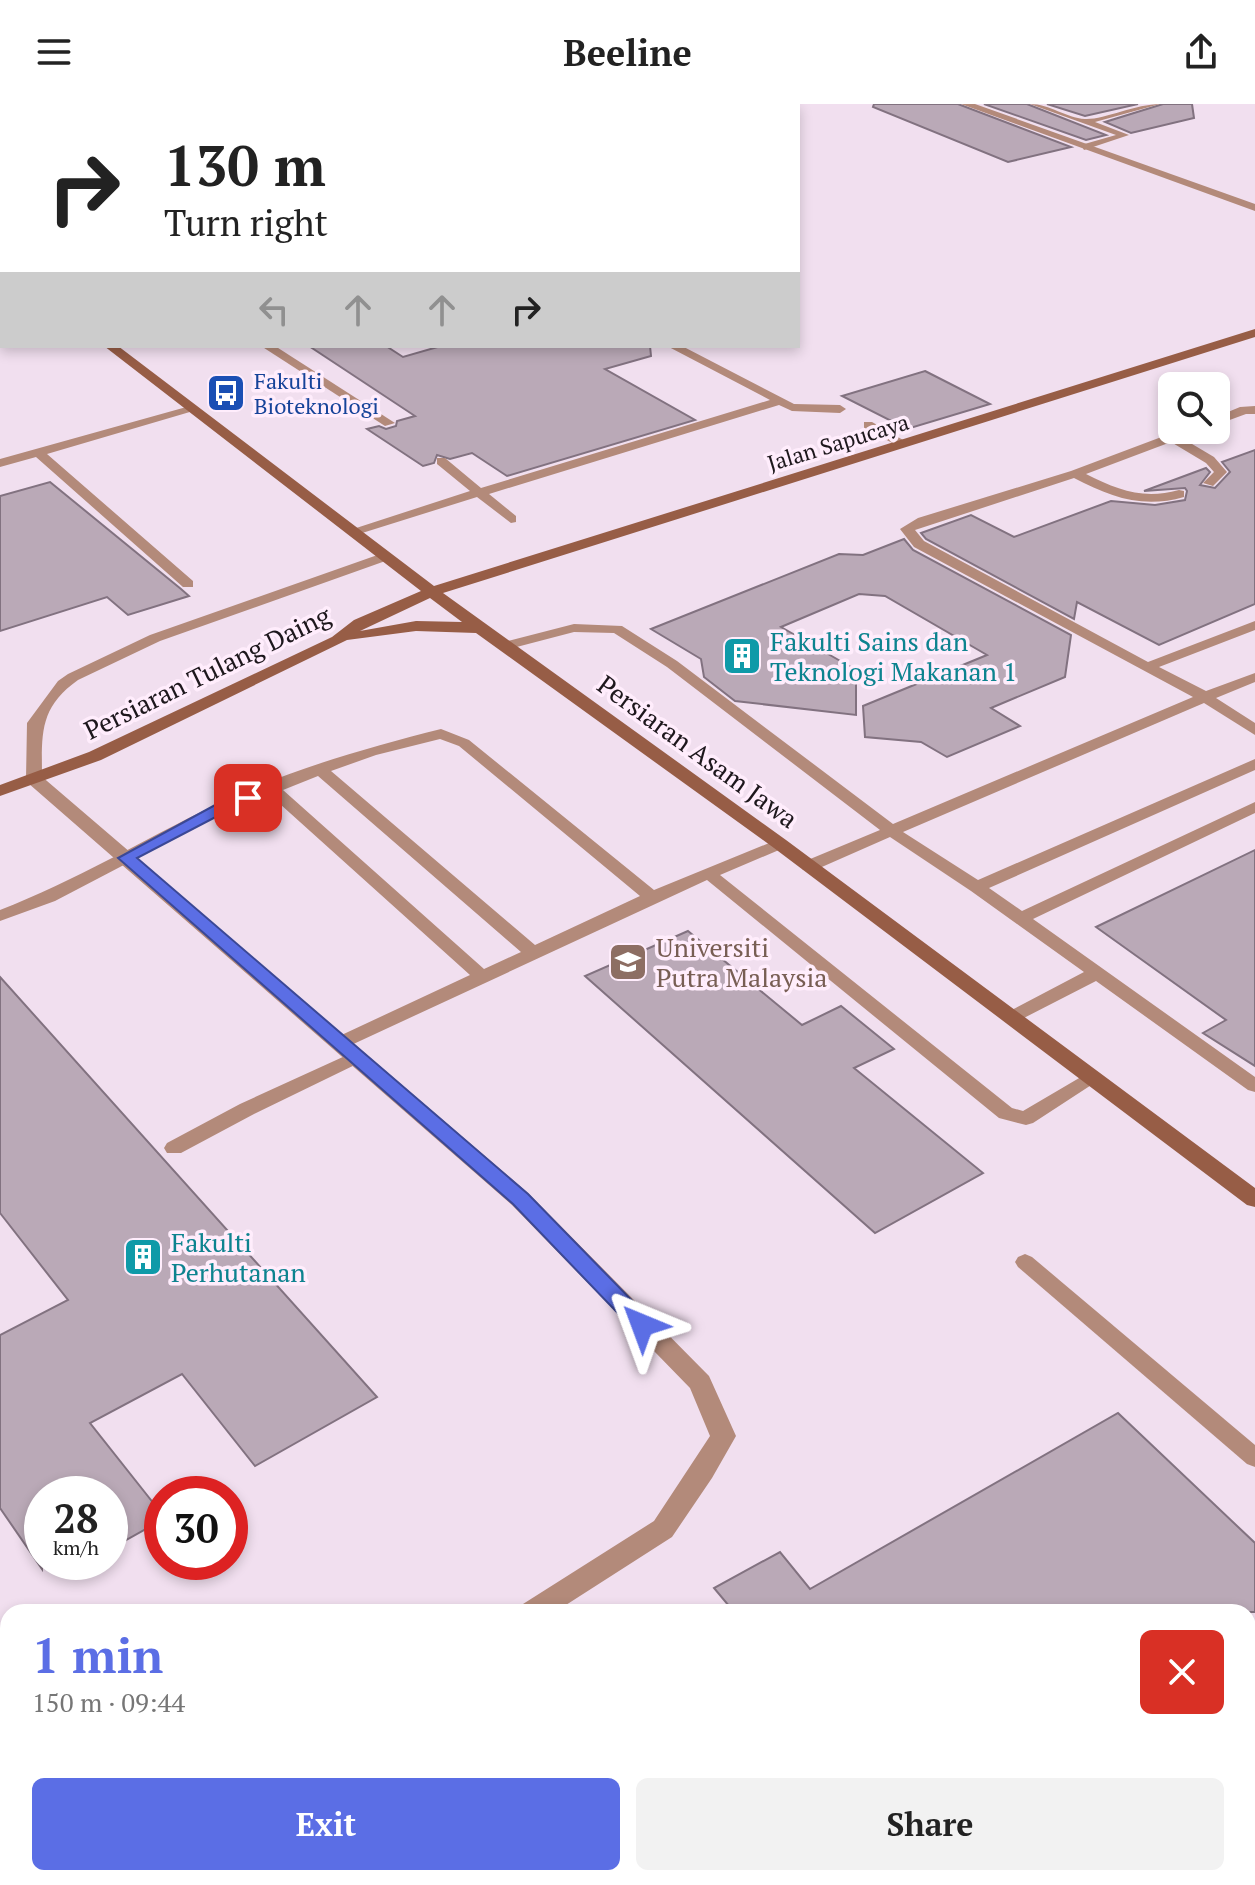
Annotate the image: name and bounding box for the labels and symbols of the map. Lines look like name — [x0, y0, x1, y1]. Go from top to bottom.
place label: Fakulti Bioteknologi — [254, 366, 379, 420]
bus stop icon: Fakulti Bioteknologi — [205, 372, 247, 414]
street label: Jalan Sapucaya — [764, 407, 912, 477]
street label: Persiaran Tulang Daing — [78, 597, 336, 746]
place label: Fakulti Sains dan Teknologi Makanan 1 — [770, 624, 1017, 688]
building icon: Fakulti Sains dan Teknologi Makanan 1 — [721, 635, 763, 677]
street label: Persiaran Asam Jawa — [591, 667, 805, 835]
pin — [214, 764, 282, 832]
place label: Universiti Putra Malaysia — [656, 930, 827, 994]
school or university icon: Universiti Putra Malaysia — [607, 941, 649, 983]
place label: Fakulti Perhutanan — [171, 1225, 306, 1289]
building icon: Fakulti Perhutanan — [122, 1236, 164, 1278]
position arrow — [600, 1283, 684, 1367]
speed limit sign: 30 — [144, 1476, 248, 1580]

